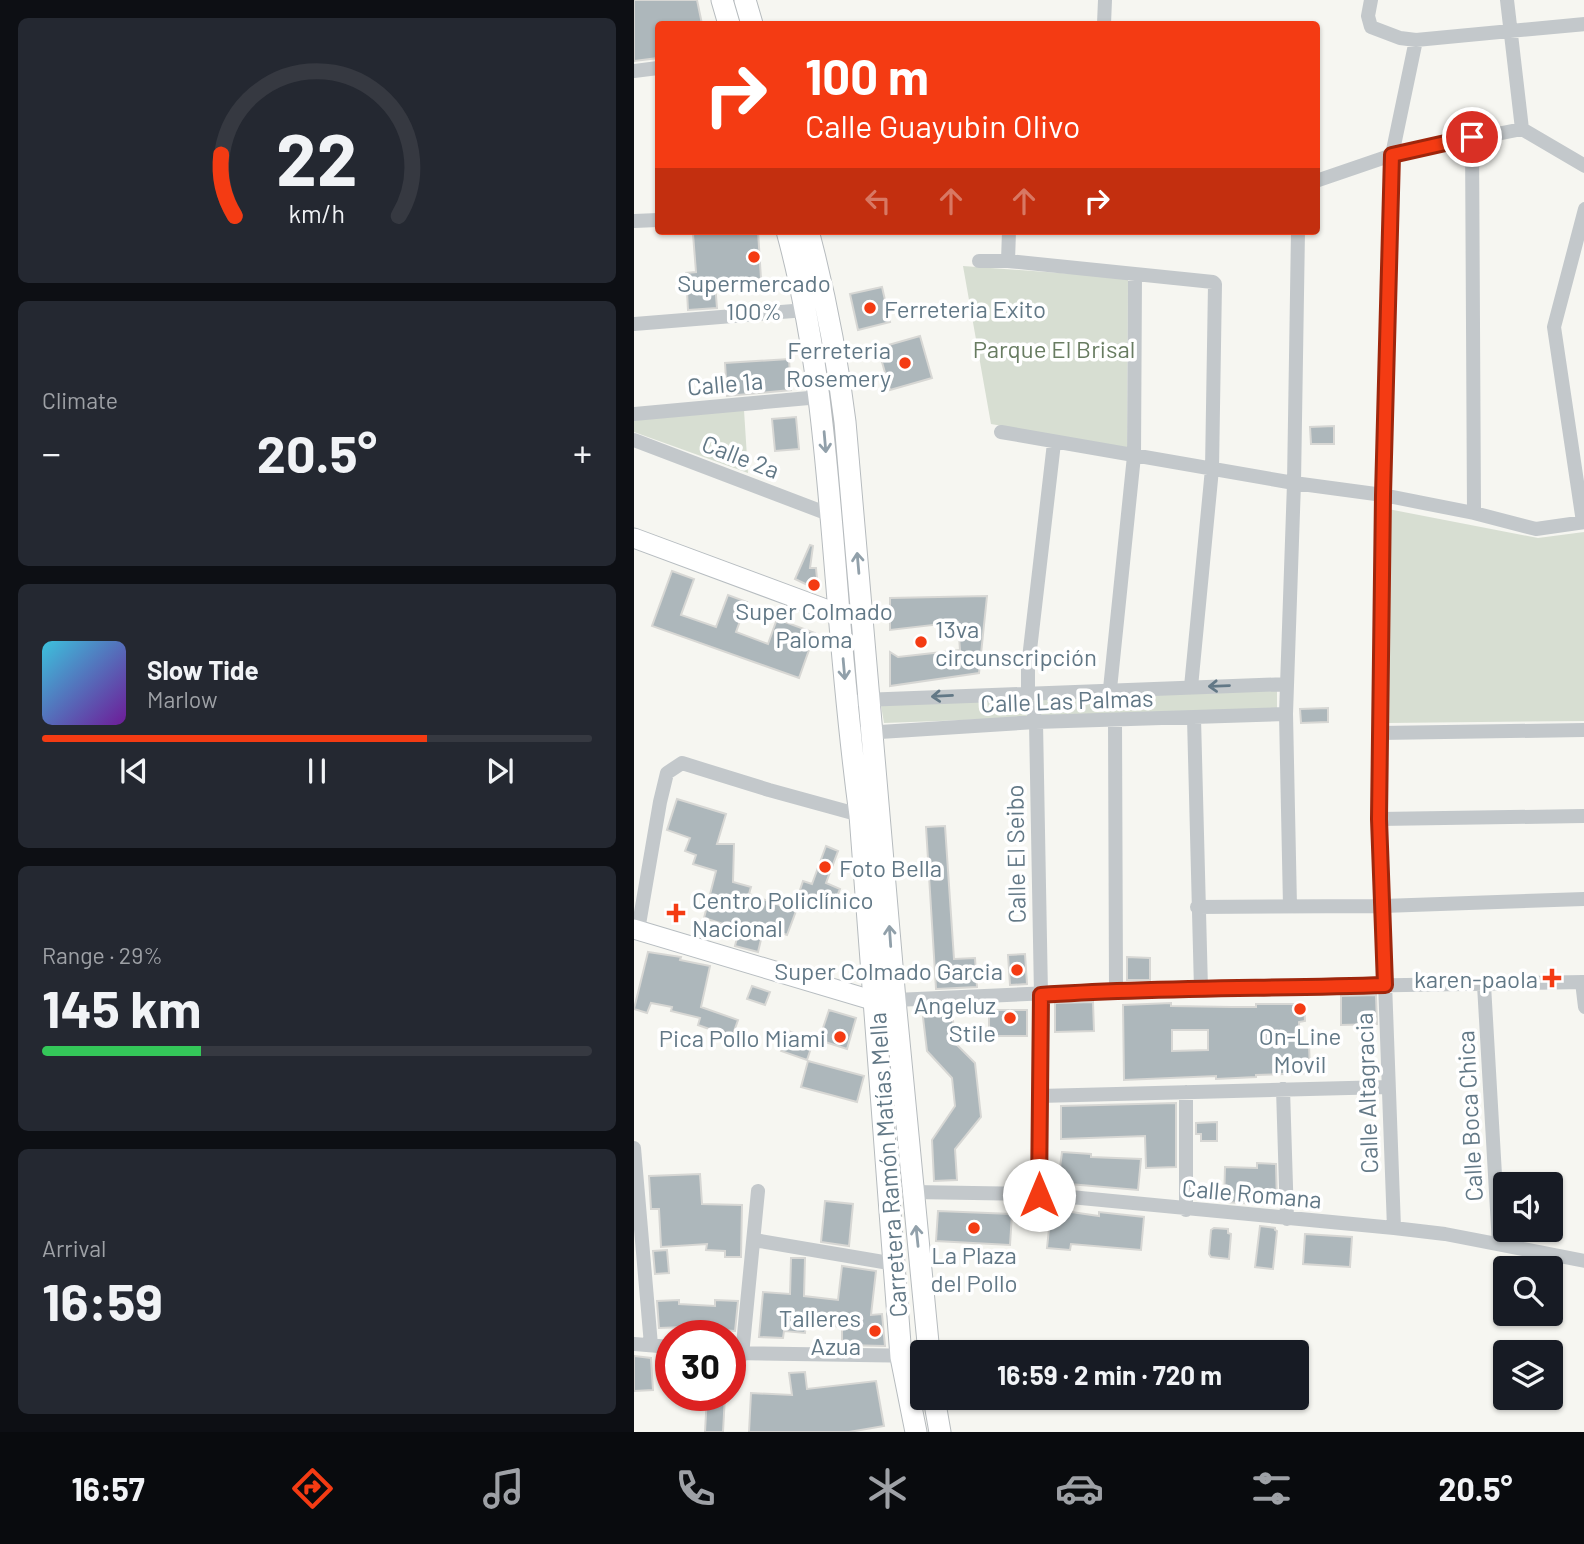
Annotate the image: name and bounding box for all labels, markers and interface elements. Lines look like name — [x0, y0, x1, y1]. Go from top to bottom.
text: 100 m — [805, 46, 929, 105]
icon: right — [690, 49, 781, 140]
text: Calle Guayubin Olivo — [805, 106, 1080, 144]
pin — [1442, 107, 1502, 167]
text: 22 — [276, 114, 358, 202]
icon: arrive — [1453, 118, 1491, 156]
icon: left — [859, 182, 897, 220]
icon: ahead — [932, 182, 970, 220]
icon: ahead — [1005, 182, 1043, 220]
icon: right — [1078, 182, 1116, 220]
text: km/h — [289, 198, 345, 228]
marker: Supermercado 100% — [746, 249, 762, 265]
place label: Supermercado 100% — [677, 268, 831, 325]
place label: Ferreteria Exito — [884, 294, 1046, 323]
marker: Ferreteria Exito — [862, 300, 878, 316]
park label: Parque El Brisal — [973, 334, 1135, 363]
place label: Ferreteria Rosemery — [786, 335, 891, 392]
marker: Ferreteria Rosemery — [897, 355, 913, 371]
street label: Calle 1a — [686, 365, 764, 401]
text: Climate — [42, 386, 118, 414]
text: 20.5° — [257, 421, 377, 483]
street label: Calle 2a — [698, 428, 784, 484]
text: − — [42, 429, 61, 475]
text: + — [573, 429, 592, 475]
one-way arrow — [819, 431, 832, 453]
one-way arrow — [851, 552, 864, 575]
marker: Super Colmado Paloma — [806, 577, 822, 593]
place label: Super Colmado Paloma — [735, 596, 893, 653]
place label: 13va circunscripción — [935, 614, 1097, 671]
marker: 13va circunscripción — [913, 634, 929, 650]
text: Slow Tide — [147, 654, 259, 685]
one-way arrow — [838, 657, 851, 680]
one-way arrow — [1207, 679, 1230, 693]
street label: Calle Las Palmas — [980, 682, 1154, 718]
text: Marlow — [147, 685, 218, 713]
one-way arrow — [931, 690, 954, 703]
icon: previous — [115, 752, 153, 790]
icon: pause — [298, 752, 336, 790]
icon: next — [481, 752, 519, 790]
street label: Calle El Seibo — [999, 784, 1031, 924]
place label: Foto Bella — [839, 853, 942, 882]
marker: Foto Bella — [817, 859, 833, 875]
place label: Centro Policlínico Nacional — [692, 885, 874, 942]
marker: Centro Policlínico Nacional — [666, 903, 686, 923]
one-way arrow — [883, 926, 896, 948]
text: Range · 29% — [42, 941, 163, 969]
place label: Super Colmado Garcia — [774, 956, 1003, 985]
marker: Super Colmado Garcia — [1009, 962, 1025, 978]
place label: karen-paola — [1414, 964, 1538, 993]
marker: karen-paola — [1544, 970, 1560, 986]
text: 145 km — [42, 976, 201, 1038]
place label: Angeluz Stile — [914, 990, 996, 1047]
marker: On-Line Movil — [1292, 1001, 1308, 1017]
marker: Angeluz Stile — [1002, 1010, 1018, 1026]
street label: Carretera Ramón Matías Mella — [862, 1011, 912, 1319]
street label: Calle Altagracia — [1349, 1012, 1383, 1174]
place label: On-Line Movil — [1259, 1021, 1341, 1078]
place label: Pica Pollo Miami — [659, 1023, 826, 1052]
marker: Pica Pollo Miami — [832, 1029, 848, 1045]
street label: Calle Boca Chica — [1450, 1030, 1488, 1202]
position arrow — [1002, 1158, 1076, 1232]
street label: Calle Romana — [1181, 1172, 1323, 1214]
map controls — [1493, 1172, 1563, 1410]
button: sound — [1493, 1172, 1563, 1242]
marker: La Plaza del Pollo — [966, 1220, 982, 1236]
one-way arrow — [910, 1225, 923, 1248]
text: Arrival — [42, 1234, 106, 1262]
place label: La Plaza del Pollo — [930, 1240, 1018, 1297]
button: search — [1493, 1256, 1563, 1326]
text: 16:59 — [42, 1269, 163, 1331]
place label: Talleres Azua — [779, 1303, 861, 1360]
speed limit sign: 30 — [655, 1320, 746, 1411]
marker: Talleres Azua — [867, 1323, 883, 1339]
button: layers — [1493, 1340, 1563, 1410]
text: 16:59 · 2 min · 720 m — [997, 1359, 1222, 1390]
icon: directions — [288, 1464, 337, 1513]
icon: music — [479, 1464, 528, 1513]
icon: phone — [671, 1464, 720, 1513]
icon: climate — [863, 1464, 912, 1513]
icon: car — [1055, 1464, 1104, 1513]
icon: filters — [1247, 1464, 1296, 1513]
text: 16:57 — [71, 1469, 145, 1507]
text: 20.5° — [1438, 1469, 1513, 1507]

